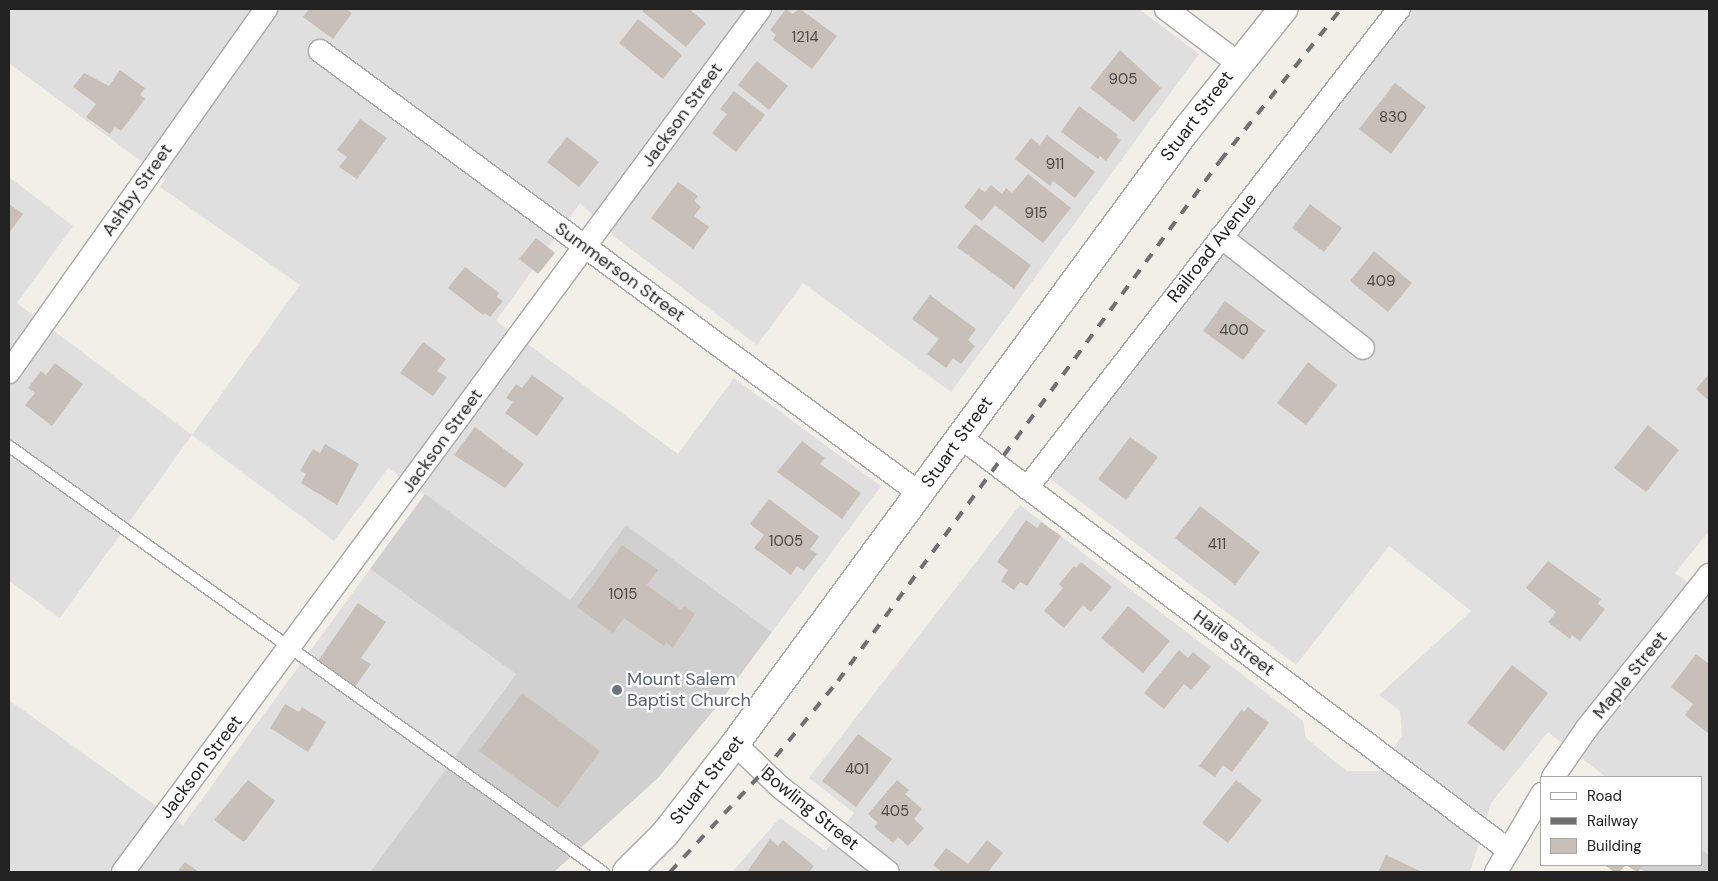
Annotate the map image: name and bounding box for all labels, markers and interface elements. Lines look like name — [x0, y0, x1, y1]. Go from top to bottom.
house number: 1214 — [791, 29, 819, 47]
street label: Jackson Street — [637, 59, 727, 171]
street label: Stuart Street — [1156, 67, 1238, 165]
house number: 905 — [1109, 71, 1137, 89]
house number: 830 — [1379, 109, 1407, 127]
street label: Ashby Street — [97, 140, 177, 240]
house number: 911 — [1046, 156, 1064, 174]
street label: Railroad Avenue — [1163, 189, 1261, 307]
house number: 915 — [1025, 205, 1047, 223]
street label: Summerson Street — [551, 218, 689, 326]
house number: 409 — [1367, 273, 1395, 291]
house number: 400 — [1219, 322, 1249, 340]
street label: Jackson Street — [397, 385, 487, 497]
street label: Stuart Street — [917, 392, 997, 492]
house number: 1005 — [769, 533, 803, 551]
house number: 411 — [1208, 536, 1226, 554]
house number: 1015 — [609, 586, 637, 604]
street label: Haile Street — [1189, 605, 1279, 681]
street label: Maple Street — [1588, 627, 1672, 723]
place label: Mount Salem Baptist Church — [627, 669, 751, 712]
marker: Mount Salem Baptist Church — [611, 684, 623, 696]
street label: Jackson Street — [155, 711, 247, 823]
street label: Stuart Street — [666, 731, 748, 829]
house number: 401 — [845, 761, 869, 779]
street label: Bowling Street — [757, 763, 863, 855]
legend — [1540, 776, 1703, 866]
text: Road — [1587, 786, 1622, 806]
house number: 405 — [881, 803, 909, 821]
text: Railway — [1587, 811, 1638, 831]
text: Building — [1587, 836, 1642, 856]

